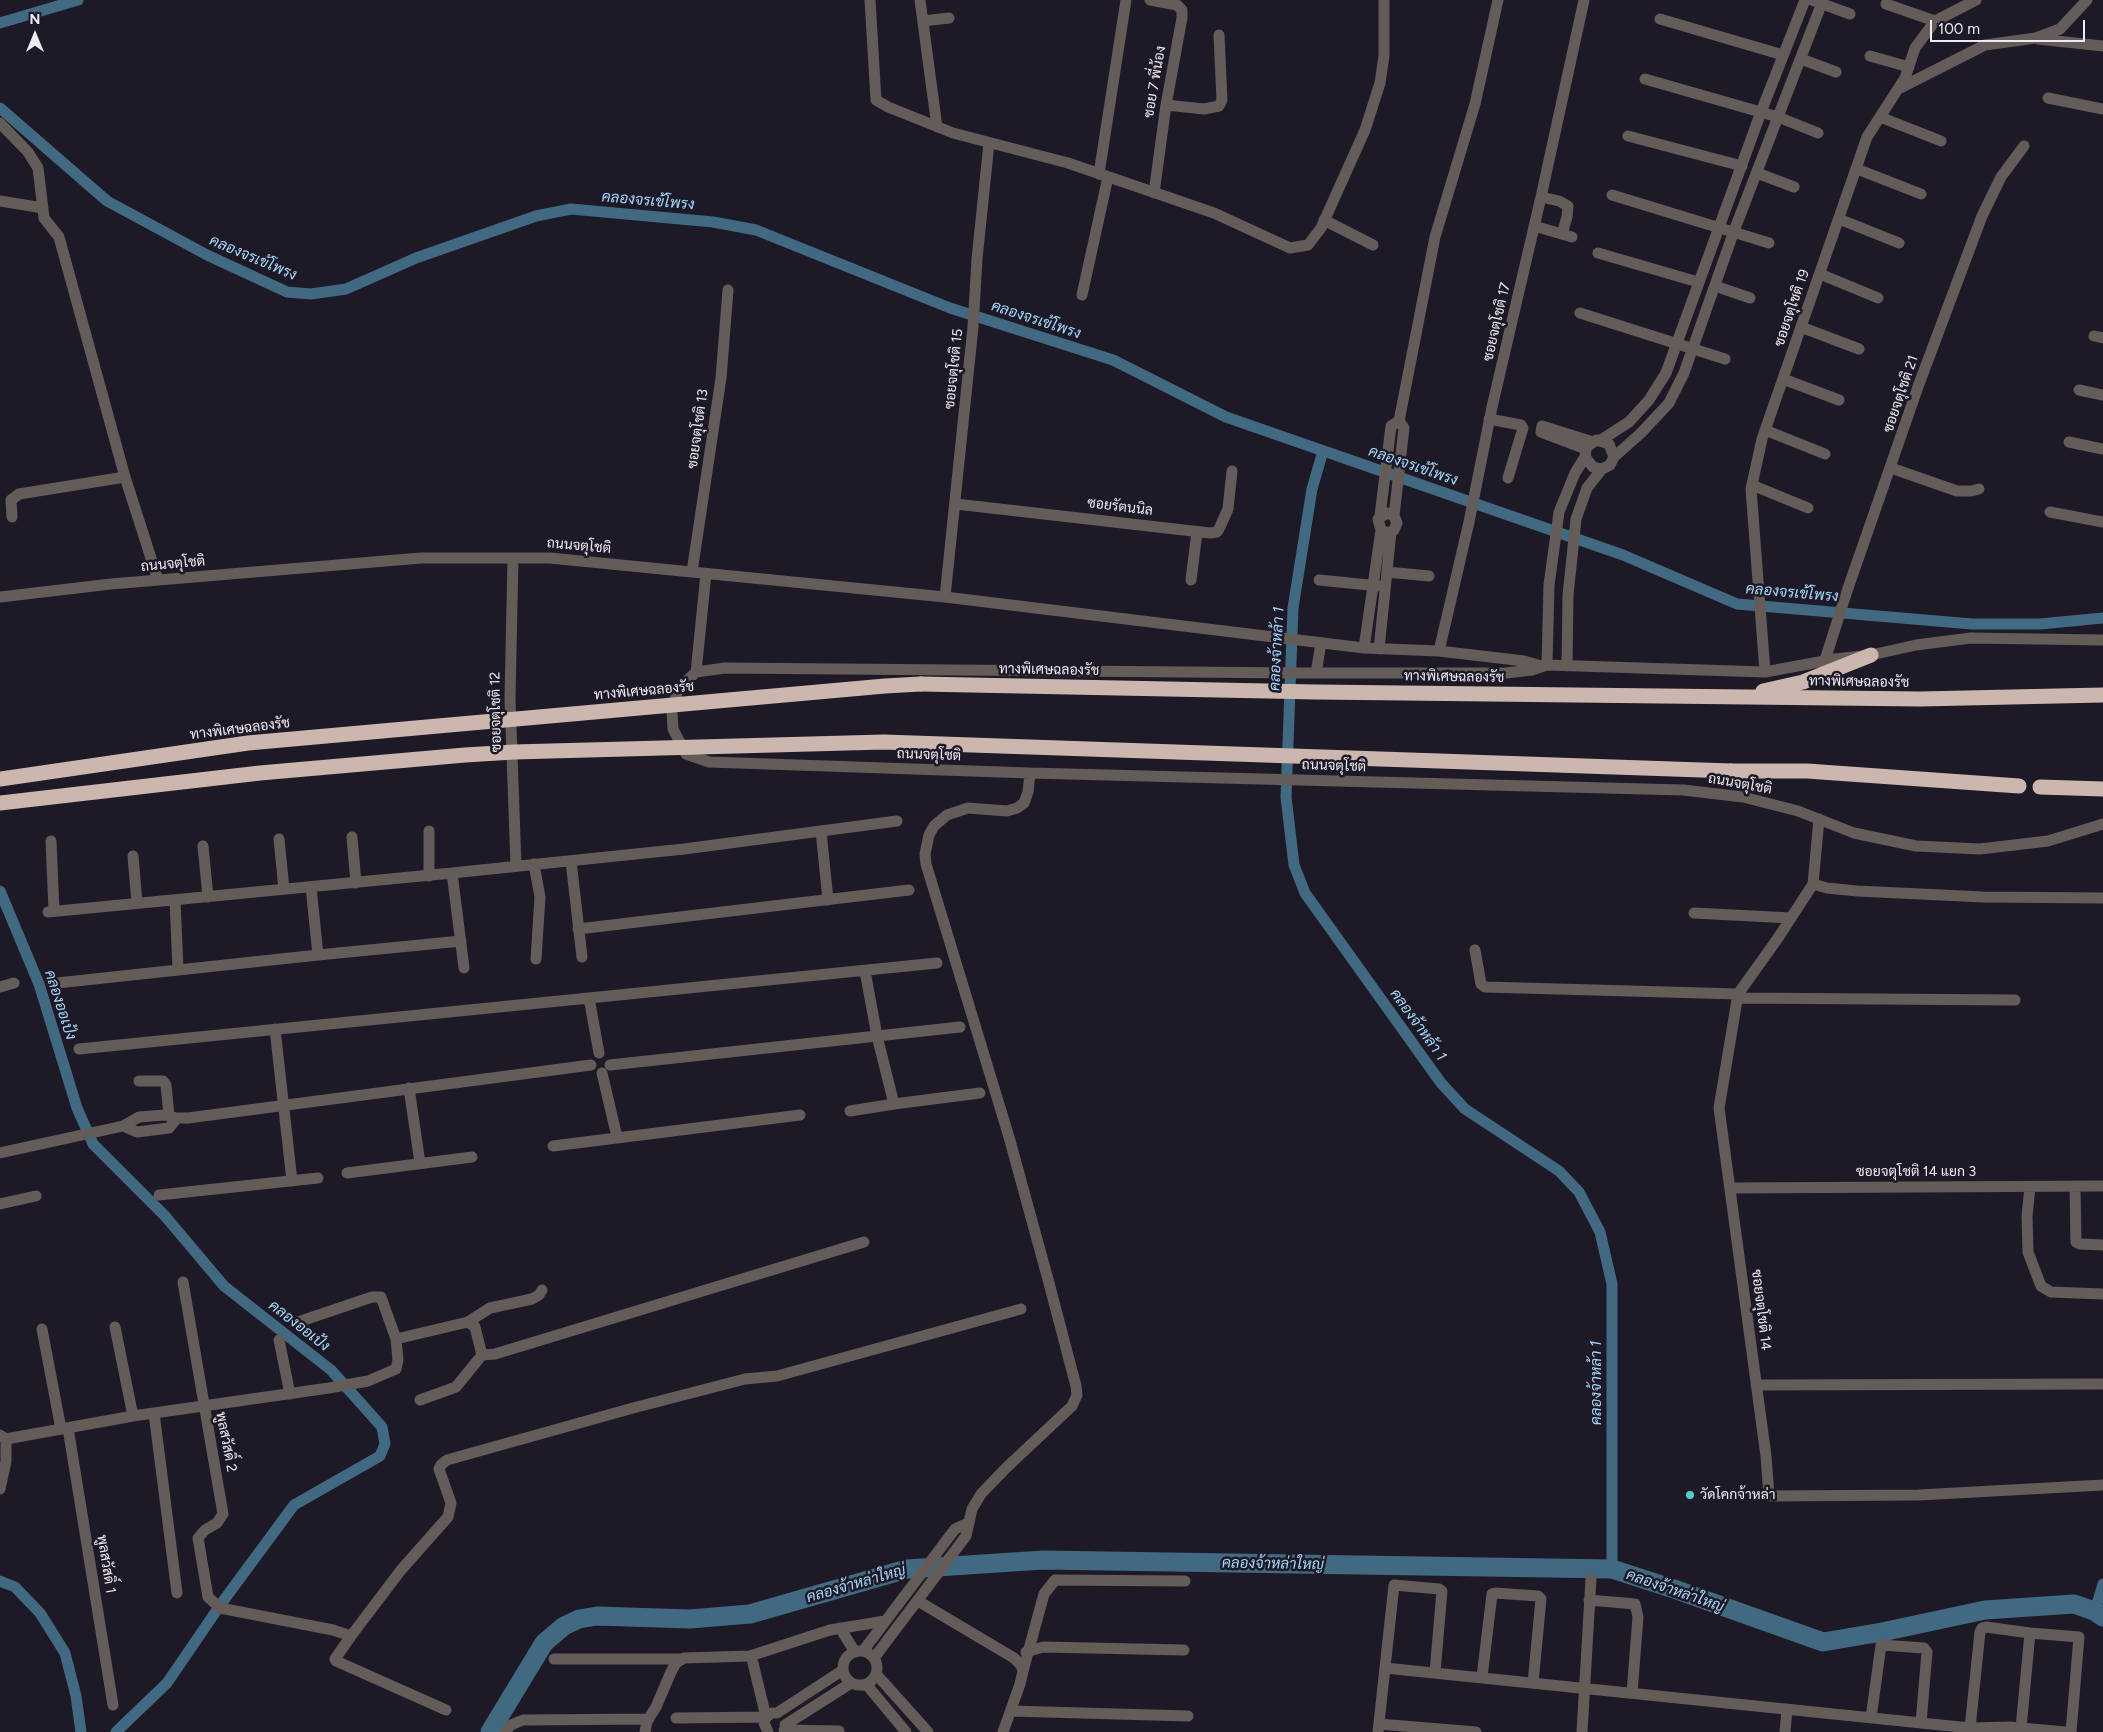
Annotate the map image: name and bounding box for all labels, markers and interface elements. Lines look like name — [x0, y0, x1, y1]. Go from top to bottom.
north arrow — [10, 10, 60, 60]
scale bar — [1933, 10, 2088, 42]
text: N — [30, 11, 40, 28]
text: 100 m — [1938, 20, 1980, 38]
street label: ซอย 7 พี่น้อง — [1140, 45, 1170, 119]
water label: คลองจรเข้โพรง — [601, 188, 695, 214]
water label: คลองจรเข้โพรง — [207, 232, 299, 284]
street label: ซอยจตุโชติ 19 — [1771, 267, 1813, 349]
street label: ซอยจตุโชติ 17 — [1480, 281, 1514, 363]
water label: คลองจรเข้โพรง — [989, 297, 1083, 343]
street label: ซอยจตุโชติ 15 — [941, 328, 967, 410]
street label: ซอยจตุโชติ 21 — [1880, 353, 1922, 435]
street label: ซอยจตุโชติ 13 — [684, 388, 712, 470]
water label: คลองจรเข้โพรง — [1366, 442, 1460, 490]
street label: ซอยรัตนนิล — [1086, 495, 1154, 519]
street label: ถนนจตุโชติ — [546, 535, 612, 557]
street label: ถนนจตุโชติ — [140, 553, 206, 575]
water label: คลองจรเข้โพรง — [1745, 580, 1839, 606]
water label: คลองจ้าหล้า 1 — [1266, 606, 1288, 692]
street label: ทางพิเศษฉลองรัช — [999, 661, 1099, 679]
street label: ทางพิเศษฉลองรัช — [1404, 668, 1504, 686]
street label: ซอยจตุโชติ 12 — [487, 672, 505, 752]
street label: ทางพิเศษฉลองรัช — [1809, 673, 1909, 691]
street label: ทางพิเศษฉลองรัช — [593, 678, 695, 704]
street label: ทางพิเศษฉลองรัช — [189, 715, 291, 743]
street label: ถนนจตุโชติ — [896, 745, 962, 765]
street label: ถนนจตุโชติ — [1301, 756, 1367, 776]
street label: ถนนจตุโชติ — [1707, 770, 1773, 798]
water label: คลองออเป้ง — [40, 968, 80, 1042]
water label: คลองจ้าหล้า 1 — [1386, 986, 1450, 1064]
street label: ซอยจตุโชติ 14 แยก 3 — [1856, 1164, 1976, 1180]
street label: ซอยจตุโชติ 14 — [1748, 1269, 1774, 1351]
water label: คลองออเป้ง — [265, 1297, 333, 1355]
water label: คลองจ้าหล้า 1 — [1588, 1341, 1606, 1425]
street label: พูลสวัสดิ์ 2 — [212, 1410, 240, 1474]
place label: วัดโคกจ้าหล่า — [1700, 1487, 1776, 1503]
marker: วัดโคกจ้าหล่า — [1684, 1489, 1696, 1501]
street label: พูลสวัสดิ์ 1 — [93, 1533, 119, 1595]
water label: คลองจ้าหล่าใหญ่ — [1222, 1554, 1324, 1574]
water label: คลองจ้าหล่าใหญ่ — [804, 1561, 908, 1607]
water label: คลองจ้าหล่าใหญ่ — [1624, 1566, 1726, 1616]

